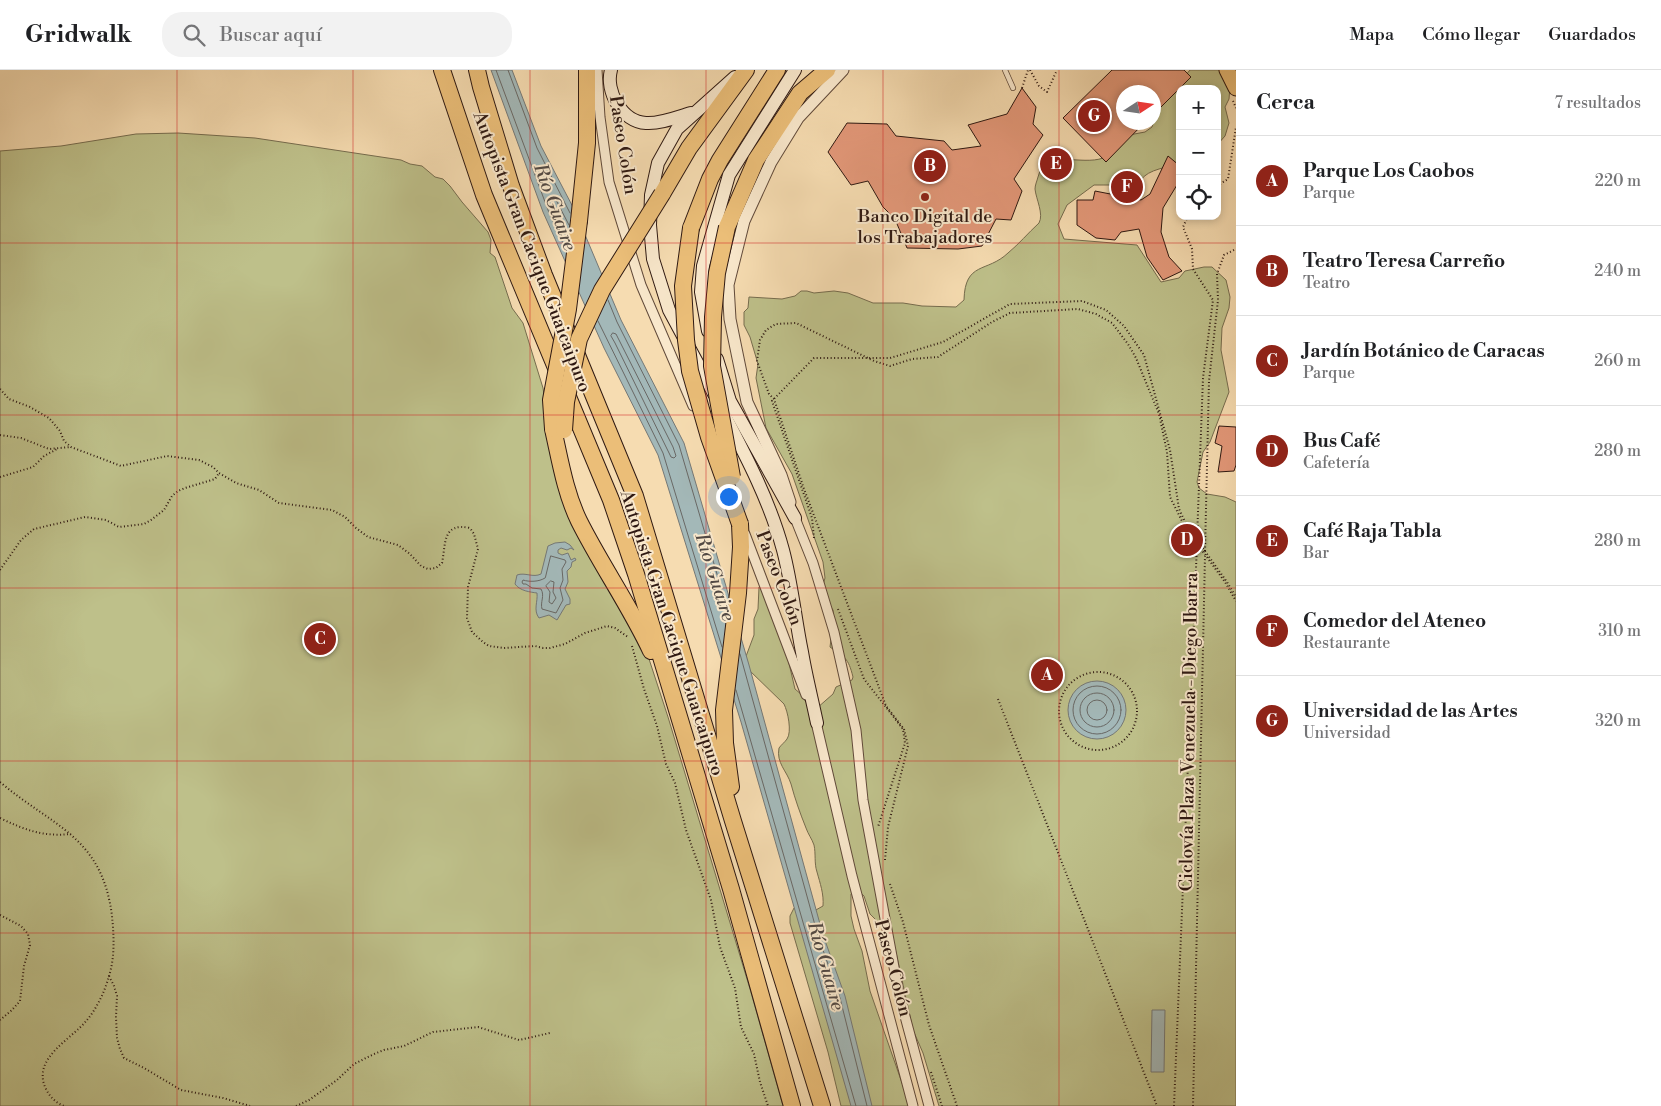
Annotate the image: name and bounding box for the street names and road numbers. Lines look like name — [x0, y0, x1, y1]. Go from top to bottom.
street label: Paseo Colón — [604, 94, 642, 196]
street label: Autopista Gran Cacique Guaicaipuro — [467, 107, 596, 396]
street label: Autopista Gran Cacique Guaicaipuro — [615, 486, 729, 779]
street label: Paseo Colón — [750, 527, 808, 629]
street label: Ciclovía Plaza Venezuela - Diego Ibarra — [1175, 572, 1203, 892]
street label: Paseo Colón — [869, 917, 917, 1020]

